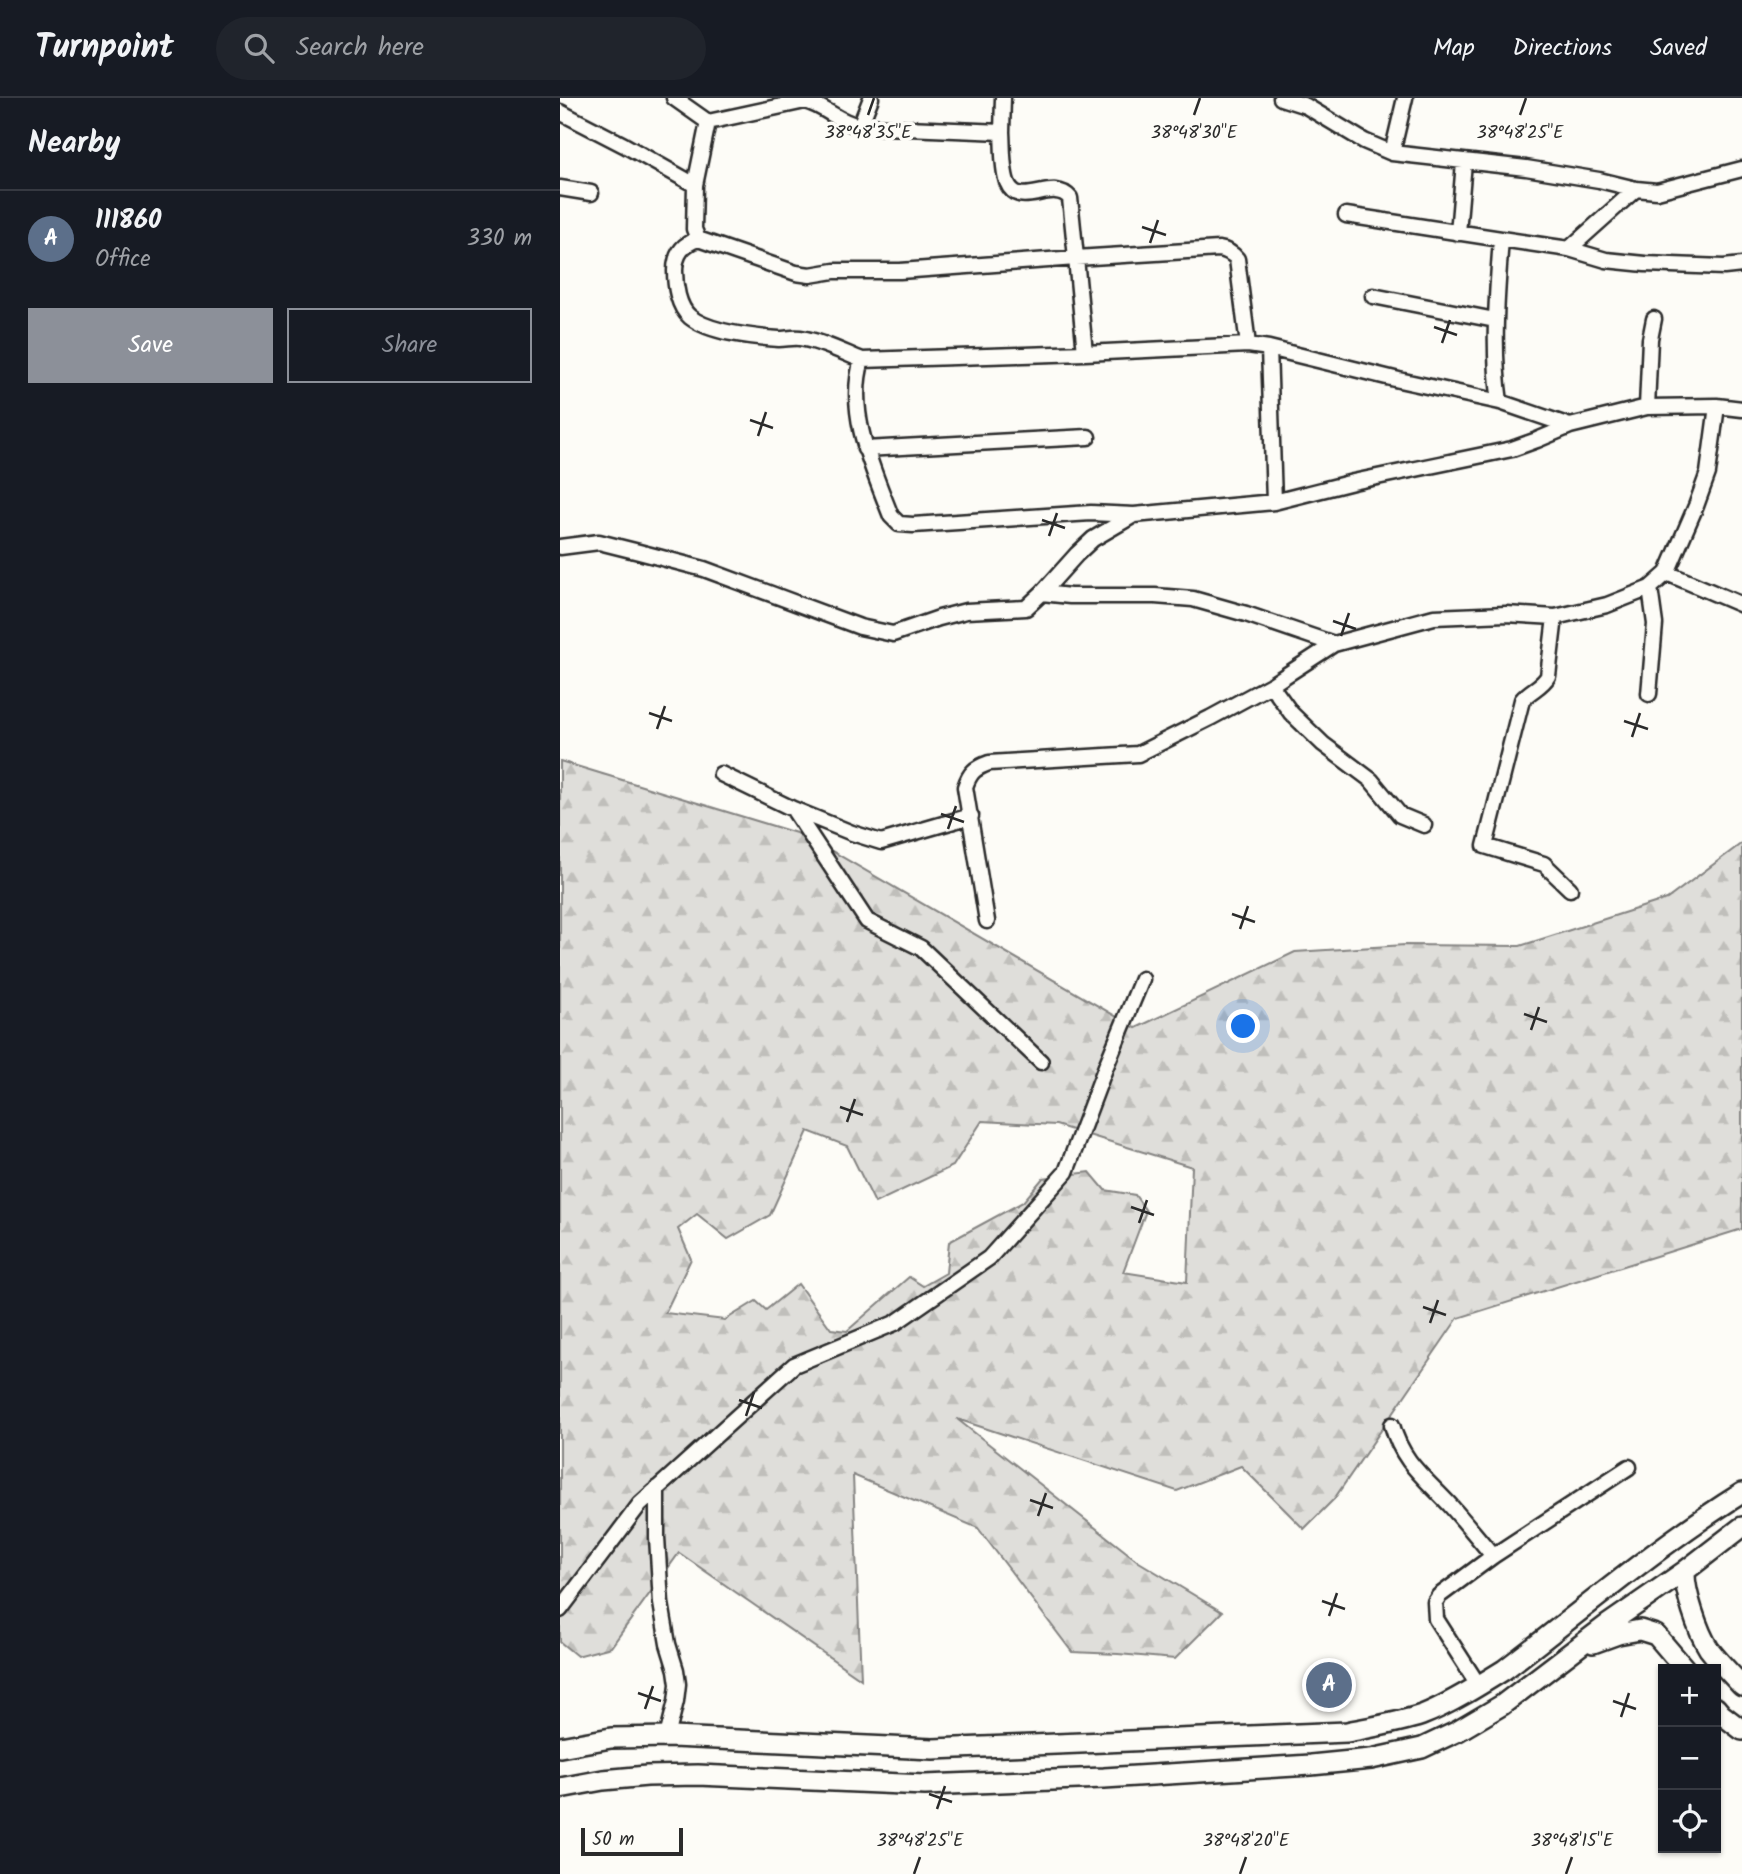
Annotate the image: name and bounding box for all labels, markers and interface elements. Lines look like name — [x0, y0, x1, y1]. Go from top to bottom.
search box — [216, 17, 706, 80]
text: Turnpoint — [35, 22, 174, 75]
text: Search here — [296, 27, 424, 69]
icon: search — [240, 29, 278, 67]
text: Map — [1433, 29, 1475, 68]
text: Directions — [1513, 29, 1612, 68]
text: Saved — [1650, 29, 1707, 68]
text: 38°48'35"E — [824, 119, 912, 148]
text: 38°48'30"E — [1151, 119, 1238, 148]
text: 38°48'25"E — [1476, 119, 1564, 148]
text: Nearby — [28, 120, 120, 168]
text: 111860 — [95, 200, 161, 242]
text: A — [44, 221, 58, 257]
text: 330 m — [467, 221, 532, 257]
text: Office — [95, 242, 150, 278]
button: Save — [28, 308, 273, 383]
button: Share — [287, 308, 532, 383]
your location — [1226, 1009, 1260, 1043]
pin: A — [1306, 1659, 1352, 1711]
map controls — [1658, 1664, 1721, 1853]
button: + — [1658, 1664, 1721, 1727]
button: − — [1658, 1727, 1721, 1790]
button: locate — [1658, 1790, 1721, 1853]
scale bar — [581, 1825, 682, 1857]
text: 50 m — [592, 1825, 634, 1855]
text: 38°48'25"E — [876, 1827, 964, 1856]
text: 38°48'20"E — [1203, 1827, 1290, 1856]
text: 38°48'15"E — [1531, 1827, 1614, 1856]

